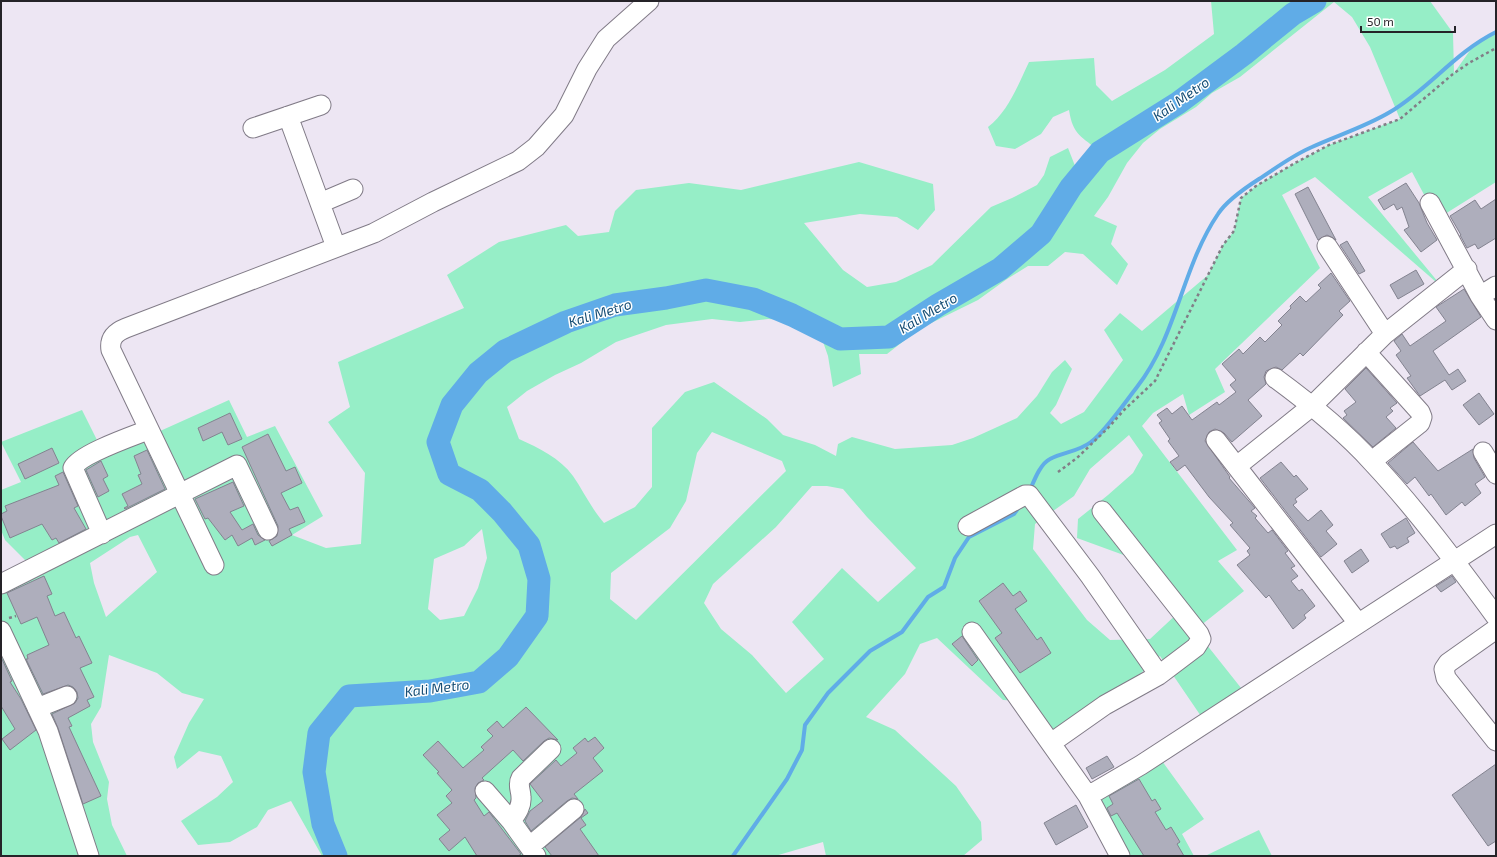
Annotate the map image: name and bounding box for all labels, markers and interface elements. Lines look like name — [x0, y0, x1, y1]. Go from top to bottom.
scale bar — [1361, 8, 1455, 34]
text: 50 m — [1367, 14, 1394, 28]
water label: Kali Metro — [1149, 73, 1212, 124]
water label: Kali Metro — [895, 288, 960, 337]
water label: Kali Metro — [566, 295, 634, 330]
water label: Kali Metro — [404, 675, 470, 700]

